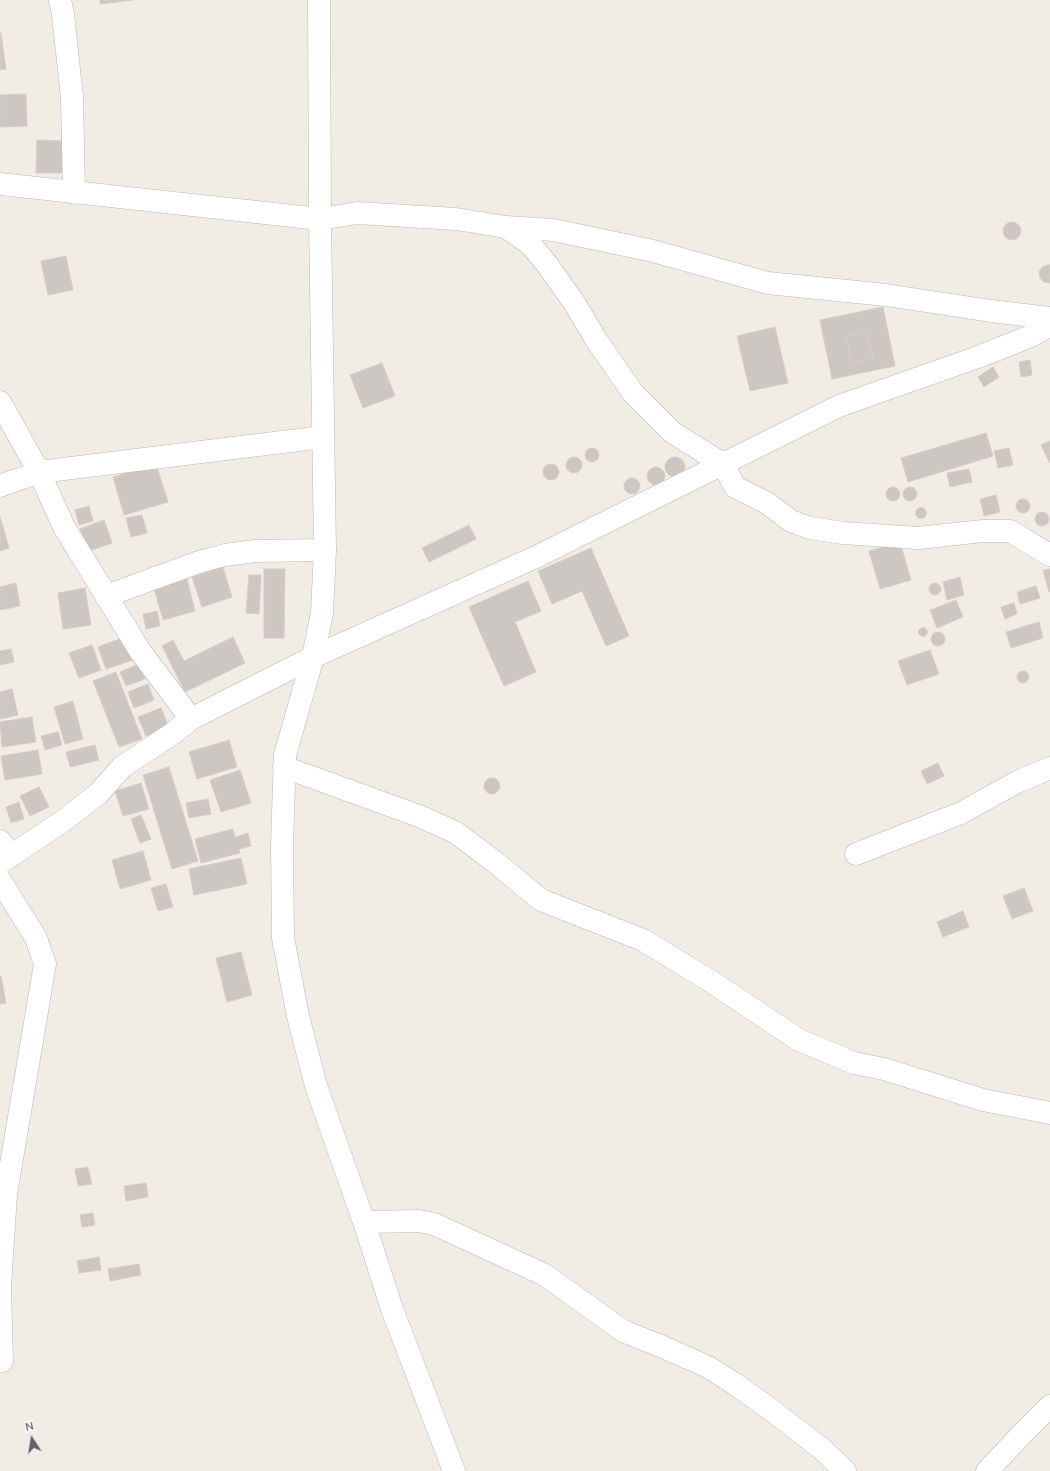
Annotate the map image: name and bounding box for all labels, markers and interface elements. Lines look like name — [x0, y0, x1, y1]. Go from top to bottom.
north arrow — [12, 1419, 52, 1459]
text: N — [24, 1419, 35, 1435]

